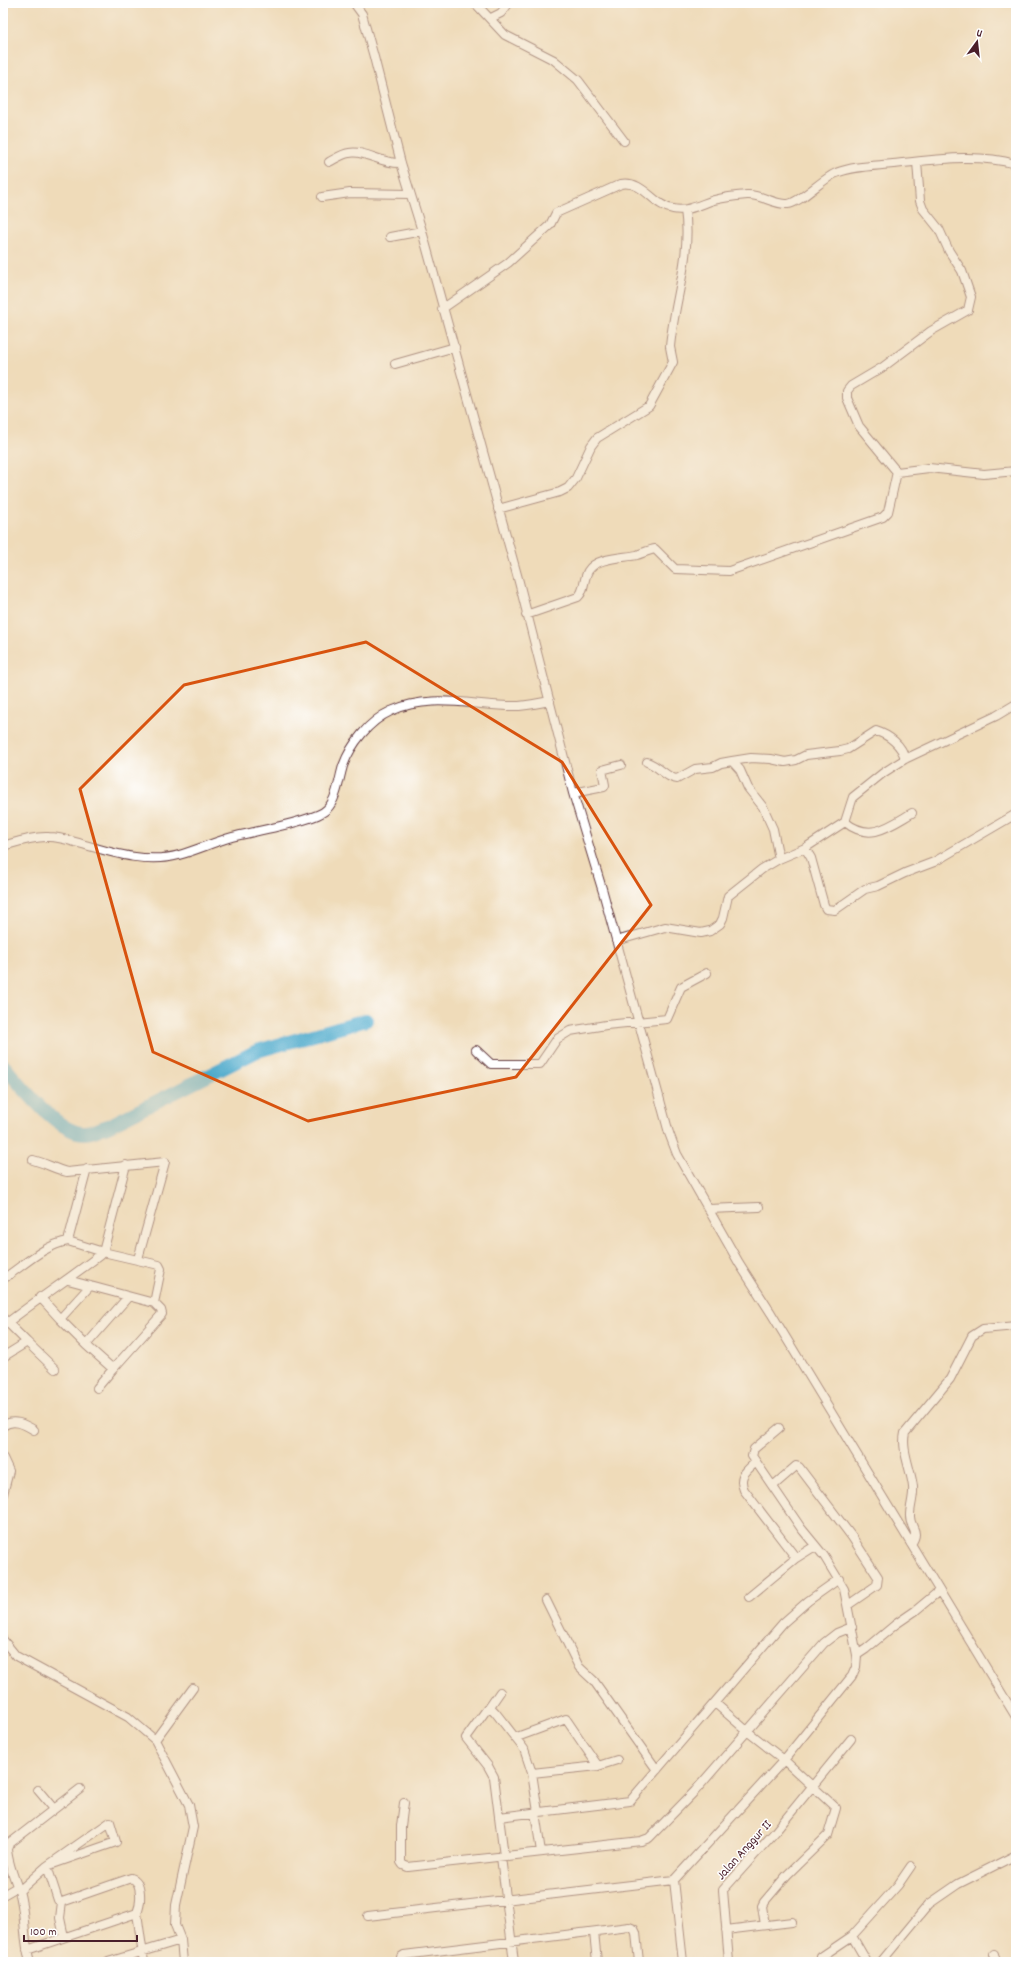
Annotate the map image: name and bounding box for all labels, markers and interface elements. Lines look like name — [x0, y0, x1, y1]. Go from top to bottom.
north arrow — [957, 22, 997, 62]
text: U — [974, 26, 984, 43]
street label: Jalan Anggur II — [713, 1816, 777, 1885]
scale bar — [24, 1917, 137, 1943]
text: 100 m — [30, 1924, 57, 1941]

